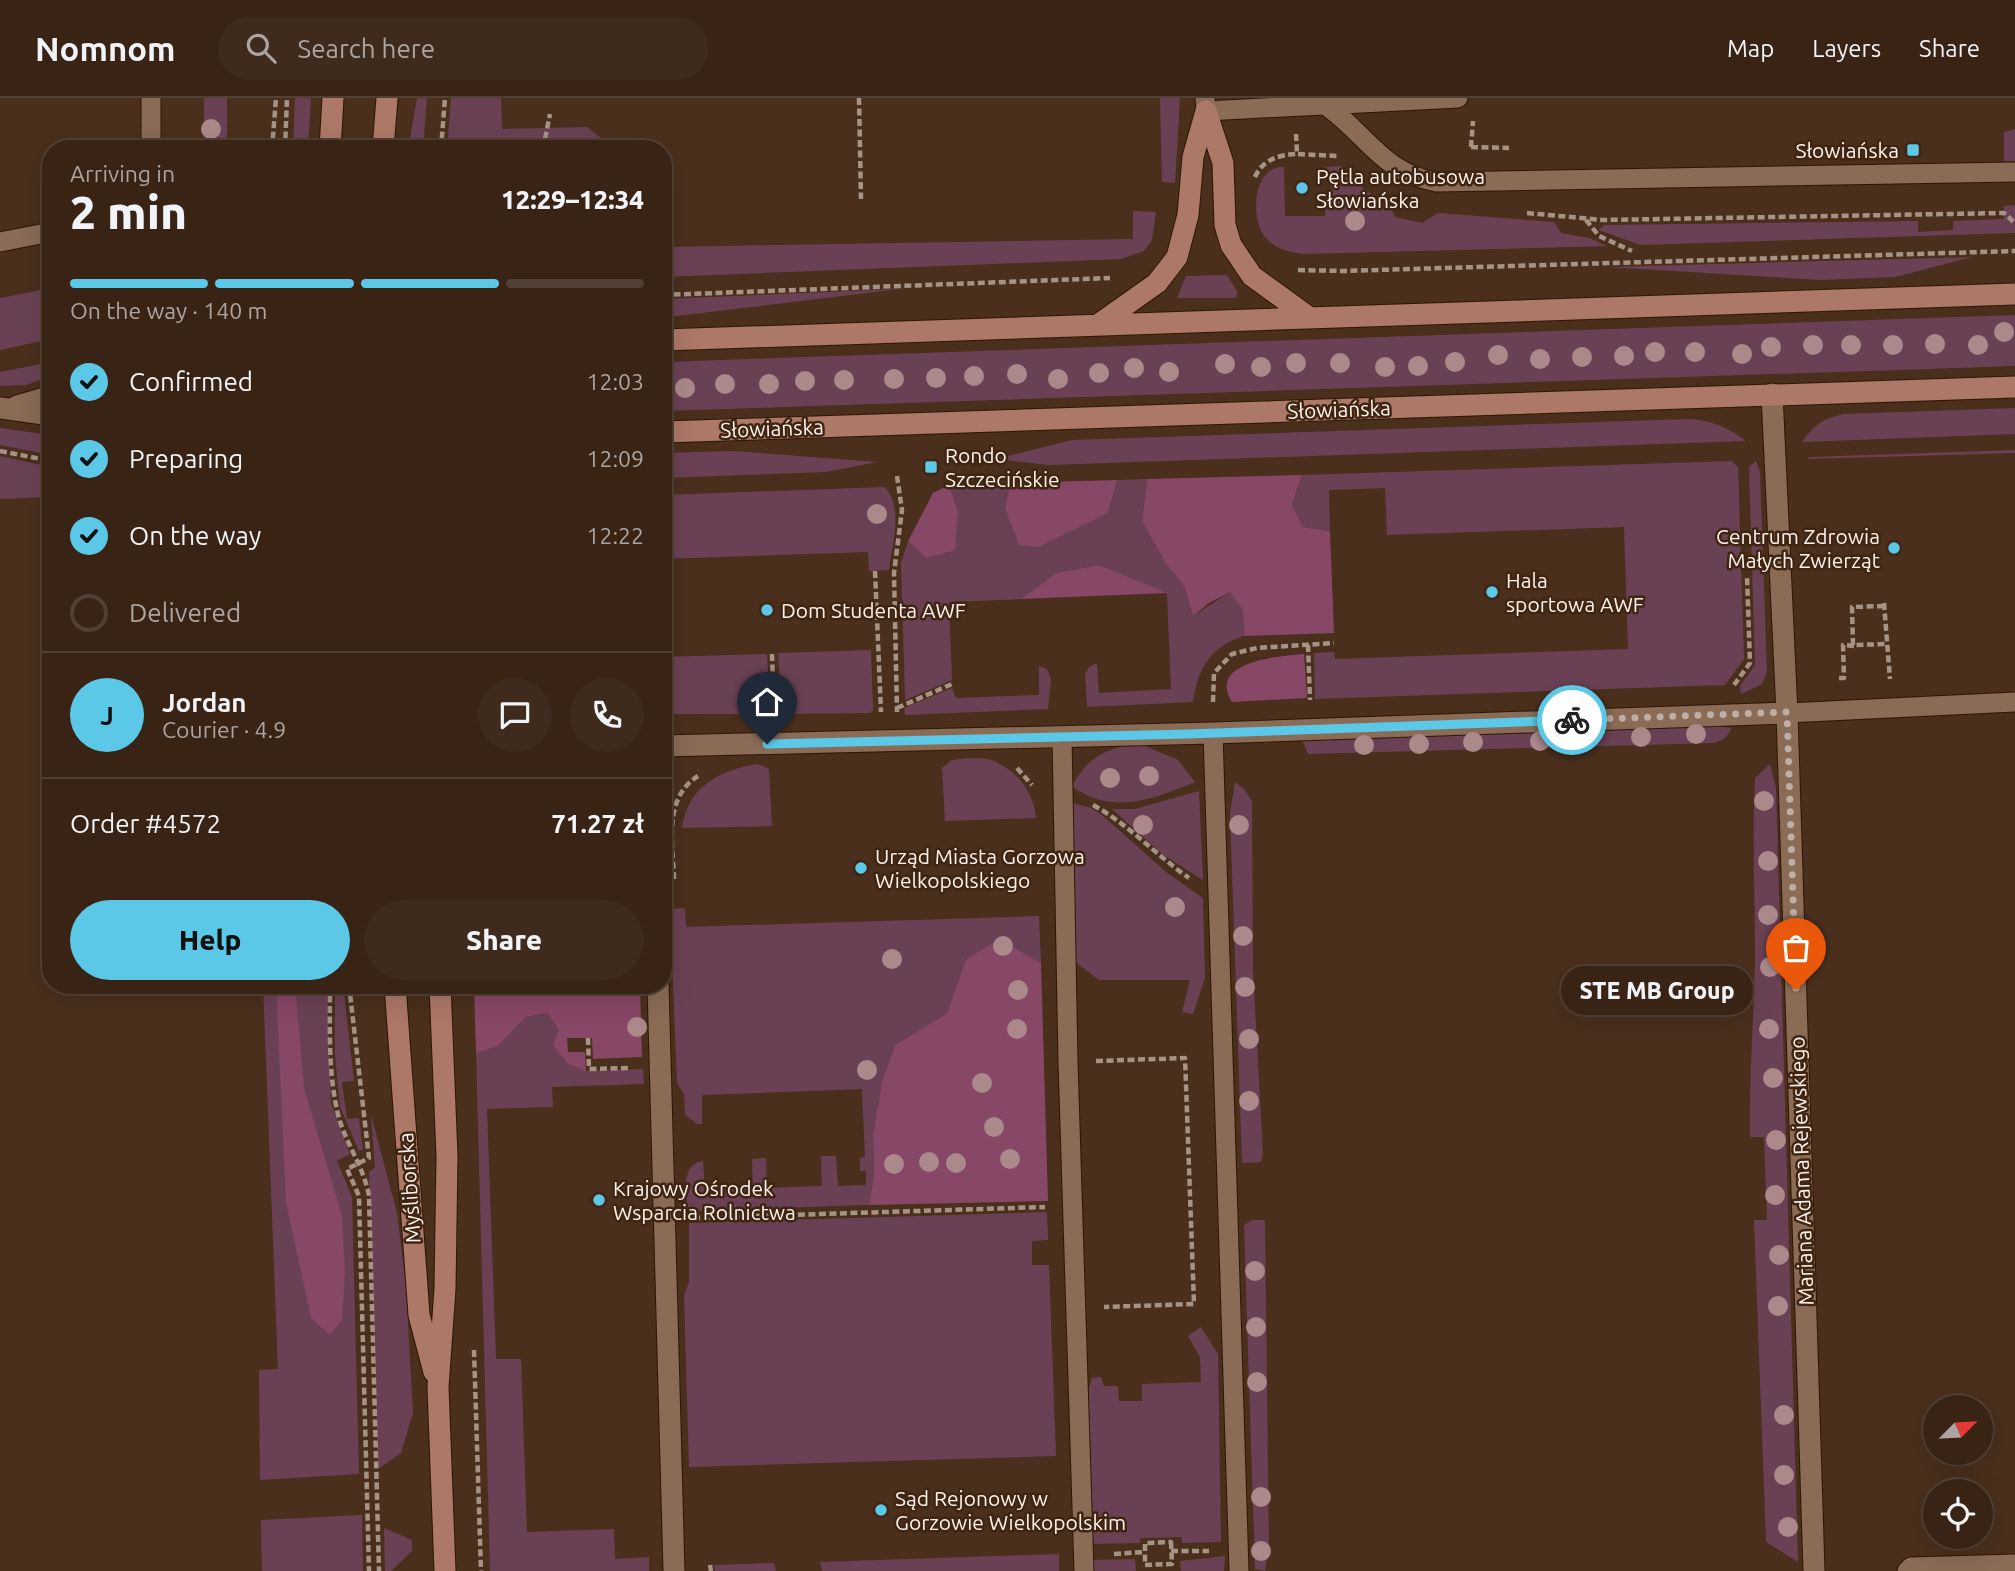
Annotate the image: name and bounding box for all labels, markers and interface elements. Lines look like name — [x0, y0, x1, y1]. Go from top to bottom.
search box — [218, 17, 708, 80]
icon: search — [242, 29, 280, 67]
text: Nomnom — [35, 30, 176, 67]
text: Search here — [298, 34, 435, 63]
text: Map — [1727, 35, 1774, 62]
text: Layers — [1812, 35, 1881, 62]
text: Share — [1919, 35, 1980, 62]
place label: Słowiańska — [1795, 138, 1899, 162]
marker: Słowiańska — [1905, 142, 1921, 158]
text: Arriving in — [70, 161, 175, 186]
place label: Pętla autobusowa Słowiańska — [1316, 164, 1485, 212]
marker: Pętla autobusowa Słowiańska — [1294, 180, 1310, 196]
text: 12:29–12:34 — [501, 185, 644, 214]
text: 2 min — [70, 186, 187, 238]
text: On the way · 140 m — [70, 298, 267, 323]
icon: check — [70, 363, 108, 401]
text: Confirmed — [129, 367, 253, 396]
text: 12:03 — [586, 369, 644, 394]
street label: Słowiańska — [1287, 395, 1391, 423]
street label: Słowiańska — [720, 414, 824, 442]
icon: check — [70, 440, 108, 478]
place label: Rondo Szczecińskie — [945, 443, 1060, 491]
text: Preparing — [129, 444, 243, 473]
text: 12:09 — [586, 446, 644, 471]
marker: Rondo Szczecińskie — [923, 459, 939, 475]
icon: check — [70, 517, 108, 555]
text: On the way — [129, 521, 261, 550]
text: 12:22 — [586, 523, 644, 548]
place label: Centrum Zdrowia Małych Zwierząt — [1716, 524, 1880, 572]
marker: Centrum Zdrowia Małych Zwierząt — [1886, 540, 1902, 556]
place label: Hala sportowa AWF — [1506, 568, 1644, 616]
marker: Hala sportowa AWF — [1484, 584, 1500, 600]
text: Delivered — [129, 598, 241, 627]
place label: Dom Studenta AWF — [781, 598, 966, 622]
marker: Dom Studenta AWF — [759, 602, 775, 618]
pin — [737, 672, 797, 744]
button: chat — [478, 678, 552, 752]
button: phone — [570, 678, 644, 752]
icon: home — [748, 683, 786, 721]
courier — [1537, 685, 1607, 755]
text: Jordan — [162, 688, 247, 717]
text: J — [100, 701, 114, 730]
icon: bike — [1553, 701, 1591, 739]
text: Courier · 4.9 — [162, 717, 286, 742]
text: Order #4572 — [70, 809, 221, 838]
text: 71.27 zł — [551, 809, 644, 838]
place label: Urząd Miasta Gorzowa Wielkopolskiego — [875, 844, 1085, 892]
marker: Urząd Miasta Gorzowa Wielkopolskiego — [853, 860, 869, 876]
button: Help — [70, 900, 350, 980]
button: Share — [364, 900, 644, 980]
pin — [1766, 918, 1826, 990]
icon: bag — [1777, 929, 1815, 967]
callout: STE MB Group — [1562, 966, 1754, 1015]
text: STE MB Group — [1579, 978, 1735, 1003]
street label: Mariana Adama Rejewskiego — [1784, 1036, 1818, 1306]
street label: Myśliborska — [393, 1132, 425, 1244]
place label: Krajowy Ośrodek Wsparcia Rolnictwa — [613, 1176, 796, 1224]
marker: Krajowy Ośrodek Wsparcia Rolnictwa — [591, 1192, 607, 1208]
north arrow — [1923, 1395, 1993, 1465]
map controls — [1923, 1395, 1993, 1549]
button: locate — [1923, 1479, 1993, 1549]
place label: Sąd Rejonowy w Gorzowie Wielkopolskim — [895, 1486, 1126, 1534]
marker: Sąd Rejonowy w Gorzowie Wielkopolskim — [873, 1502, 889, 1518]

